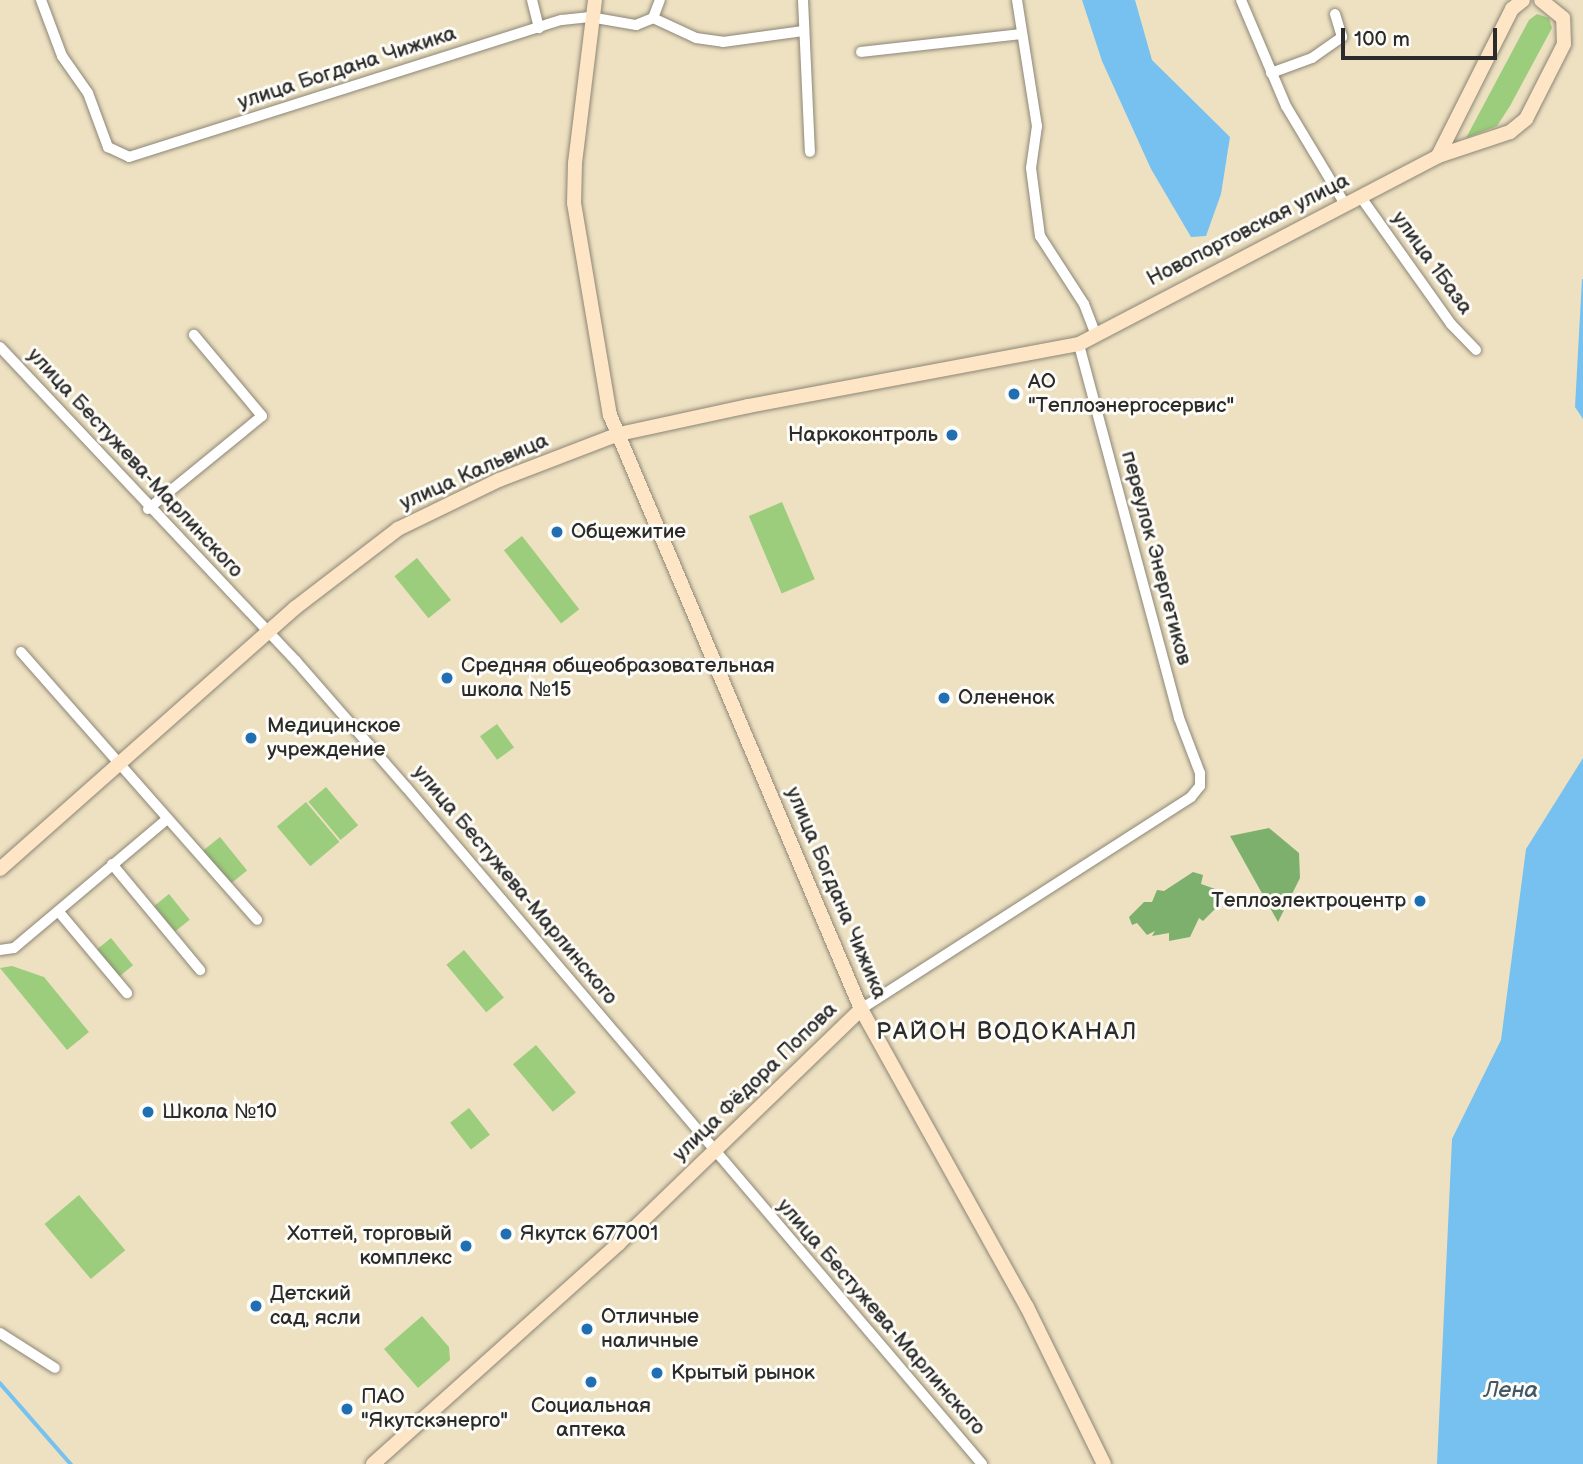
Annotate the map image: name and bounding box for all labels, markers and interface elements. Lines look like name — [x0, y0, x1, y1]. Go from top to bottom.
scale bar — [1345, 14, 1501, 58]
street label: улица Богдана Чижика — [235, 21, 459, 115]
text: 100 m — [1354, 27, 1410, 52]
street label: Новопортовская улица — [1143, 168, 1353, 292]
street label: улица 1База — [1386, 206, 1478, 320]
street label: улица Бестужева-Марлинского — [22, 343, 248, 583]
place label: АО "Теплоэнергосервис" — [1028, 369, 1234, 419]
marker: АО "Теплоэнергосервис" — [1006, 386, 1022, 402]
place label: Наркоконтроль — [788, 422, 938, 448]
marker: Наркоконтроль — [944, 427, 960, 443]
street label: улица Кальвица — [396, 428, 552, 516]
street label: переулок Энергетиков — [1115, 448, 1197, 668]
place label: Общежитие — [571, 519, 686, 545]
marker: Общежитие — [549, 524, 565, 540]
place label: Средняя общеобразовательная школа №15 — [461, 653, 775, 703]
marker: Средняя общеобразовательная школа №15 — [439, 670, 455, 686]
place label: Олененок — [958, 685, 1054, 711]
marker: Олененок — [936, 690, 952, 706]
place label: Медицинское учреждение — [267, 713, 400, 763]
marker: Медицинское учреждение — [241, 728, 261, 748]
street label: улица Бестужева-Марлинского — [407, 760, 623, 1010]
street label: улица Богдана Чижика — [780, 783, 892, 1003]
place label: Теплоэлектроцентр — [1211, 888, 1406, 914]
marker: Теплоэлектроцентр — [1412, 893, 1428, 909]
street label: улица Фёдора Попова — [668, 997, 842, 1167]
district label: РАЙОН ВОДОКАНАЛ — [878, 1018, 1136, 1046]
place label: Школа №10 — [162, 1099, 277, 1125]
marker: Школа №10 — [140, 1104, 156, 1120]
street label: улица Бестужева-Марлинского — [771, 1194, 991, 1440]
place label: Хоттей, торговый комплекс — [287, 1221, 452, 1271]
place label: Якутск 677001 — [520, 1221, 658, 1247]
marker: Якутск 677001 — [498, 1226, 514, 1242]
marker: Хоттей, торговый комплекс — [458, 1238, 474, 1254]
place label: Детский сад, ясли — [270, 1281, 361, 1331]
marker: Детский сад, ясли — [248, 1298, 264, 1314]
place label: Отличные наличные — [601, 1304, 699, 1354]
marker: Отличные наличные — [579, 1321, 595, 1337]
place label: Крытый рынок — [671, 1360, 815, 1386]
marker: Крытый рынок — [649, 1365, 665, 1381]
marker: Социальная аптека — [583, 1374, 599, 1390]
water label: Лена — [1484, 1376, 1538, 1404]
place label: ПАО "Якутскэнерго" — [361, 1384, 508, 1434]
place label: Социальная аптека — [531, 1393, 651, 1443]
marker: ПАО "Якутскэнерго" — [339, 1401, 355, 1417]

